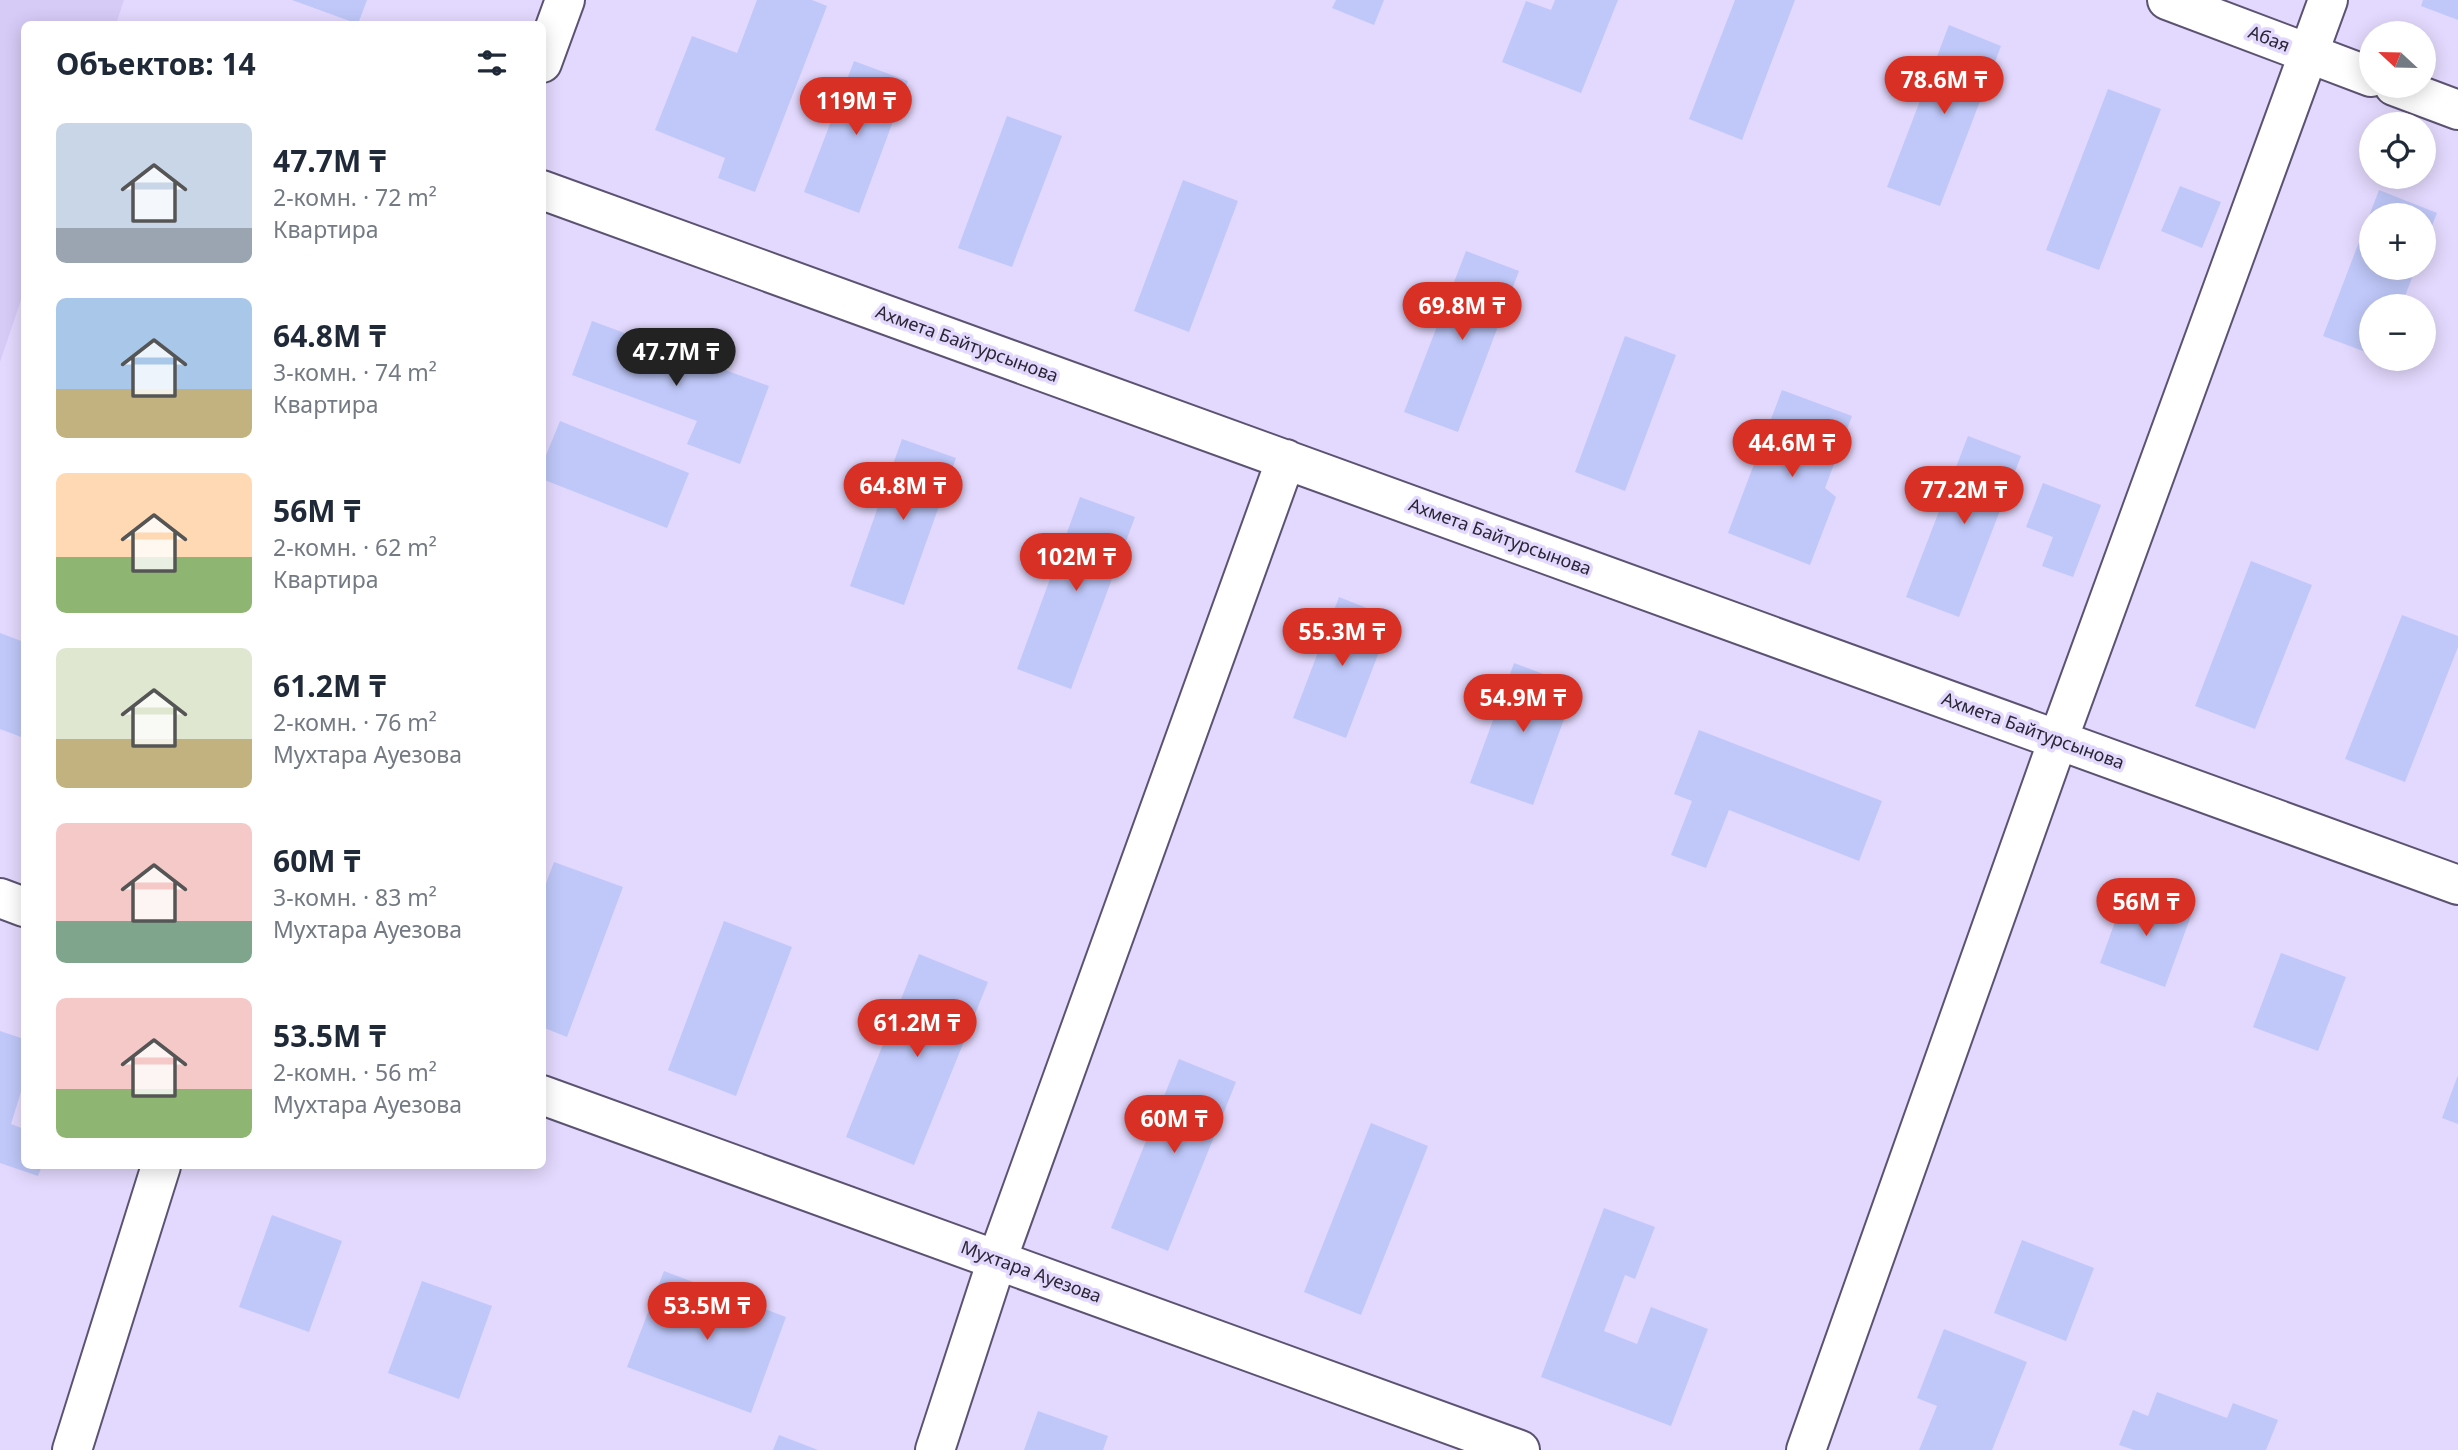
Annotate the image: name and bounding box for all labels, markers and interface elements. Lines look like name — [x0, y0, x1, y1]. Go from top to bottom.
street label: Абая — [2245, 19, 2294, 57]
north arrow — [2359, 21, 2436, 98]
map controls — [2359, 21, 2436, 371]
text: Объектов: 14 — [56, 43, 256, 84]
icon: filters — [473, 44, 511, 82]
pin: 78.6M ₸ — [1879, 57, 2009, 116]
text: 78.6M ₸ — [1901, 63, 1987, 95]
pin: 119M ₸ — [799, 78, 913, 137]
text: 119M ₸ — [816, 84, 896, 116]
button: locate — [2359, 112, 2436, 189]
text: 47.7M ₸ — [273, 140, 386, 181]
icon: home — [112, 151, 196, 235]
text: 2-комн. · 72 m² — [273, 181, 437, 213]
button: + — [2359, 203, 2436, 280]
text: Квартира — [273, 213, 379, 245]
pin: 69.8M ₸ — [1397, 282, 1527, 342]
text: 69.8M ₸ — [1419, 289, 1505, 321]
button: − — [2359, 294, 2436, 371]
street label: Ахмета Байтурсынова — [873, 299, 1062, 387]
text: 64.8M ₸ — [273, 315, 386, 356]
icon: home — [112, 326, 196, 410]
pin: 47.7M ₸ — [611, 328, 741, 388]
text: 47.7M ₸ — [633, 335, 719, 367]
text: 3-комн. · 74 m² — [273, 356, 437, 388]
text: Квартира — [273, 388, 379, 420]
pin: 44.6M ₸ — [1727, 420, 1857, 479]
text: 44.6M ₸ — [1749, 426, 1835, 458]
pin: 64.8M ₸ — [838, 462, 968, 522]
pin: 77.2M ₸ — [1899, 466, 2029, 526]
text: 64.8M ₸ — [860, 469, 946, 501]
text: 77.2M ₸ — [1921, 473, 2007, 505]
text: 56M ₸ — [273, 490, 361, 531]
street label: Ахмета Байтурсынова — [1406, 492, 1595, 580]
icon: home — [112, 501, 196, 585]
text: 2-комн. · 62 m² — [273, 531, 437, 563]
pin: 102M ₸ — [1019, 534, 1133, 593]
text: 102M ₸ — [1036, 540, 1116, 572]
text: Квартира — [273, 563, 379, 595]
pin: 55.3M ₸ — [1277, 608, 1407, 668]
text: 55.3M ₸ — [1299, 615, 1385, 647]
text: 61.2M ₸ — [273, 665, 386, 706]
pin: 54.9M ₸ — [1458, 674, 1588, 734]
icon: home — [112, 676, 196, 760]
text: 54.9M ₸ — [1480, 681, 1566, 713]
street label: Ахмета Байтурсынова — [1939, 686, 2128, 774]
text: 2-комн. · 76 m² — [273, 706, 437, 738]
text: Мухтара Ауезова — [273, 738, 462, 770]
text: 60M ₸ — [273, 840, 361, 881]
icon: home — [112, 851, 196, 935]
pin: 56M ₸ — [2097, 878, 2195, 938]
text: 3-комн. · 83 m² — [273, 881, 437, 913]
text: 56M ₸ — [2112, 885, 2180, 917]
text: Мухтара Ауезова — [273, 913, 462, 945]
pin: 61.2M ₸ — [852, 1000, 982, 1059]
text: 61.2M ₸ — [874, 1006, 960, 1038]
text: 53.5M ₸ — [273, 1015, 386, 1056]
icon: home — [112, 1026, 196, 1110]
text: 2-комн. · 56 m² — [273, 1056, 437, 1088]
text: Мухтара Ауезова — [273, 1088, 462, 1120]
pin: 60M ₸ — [1125, 1096, 1223, 1155]
text: 60M ₸ — [1140, 1102, 1208, 1134]
street label: Мухтара Ауезова — [958, 1234, 1105, 1308]
pin: 53.5M ₸ — [642, 1282, 772, 1342]
text: 53.5M ₸ — [664, 1289, 750, 1321]

